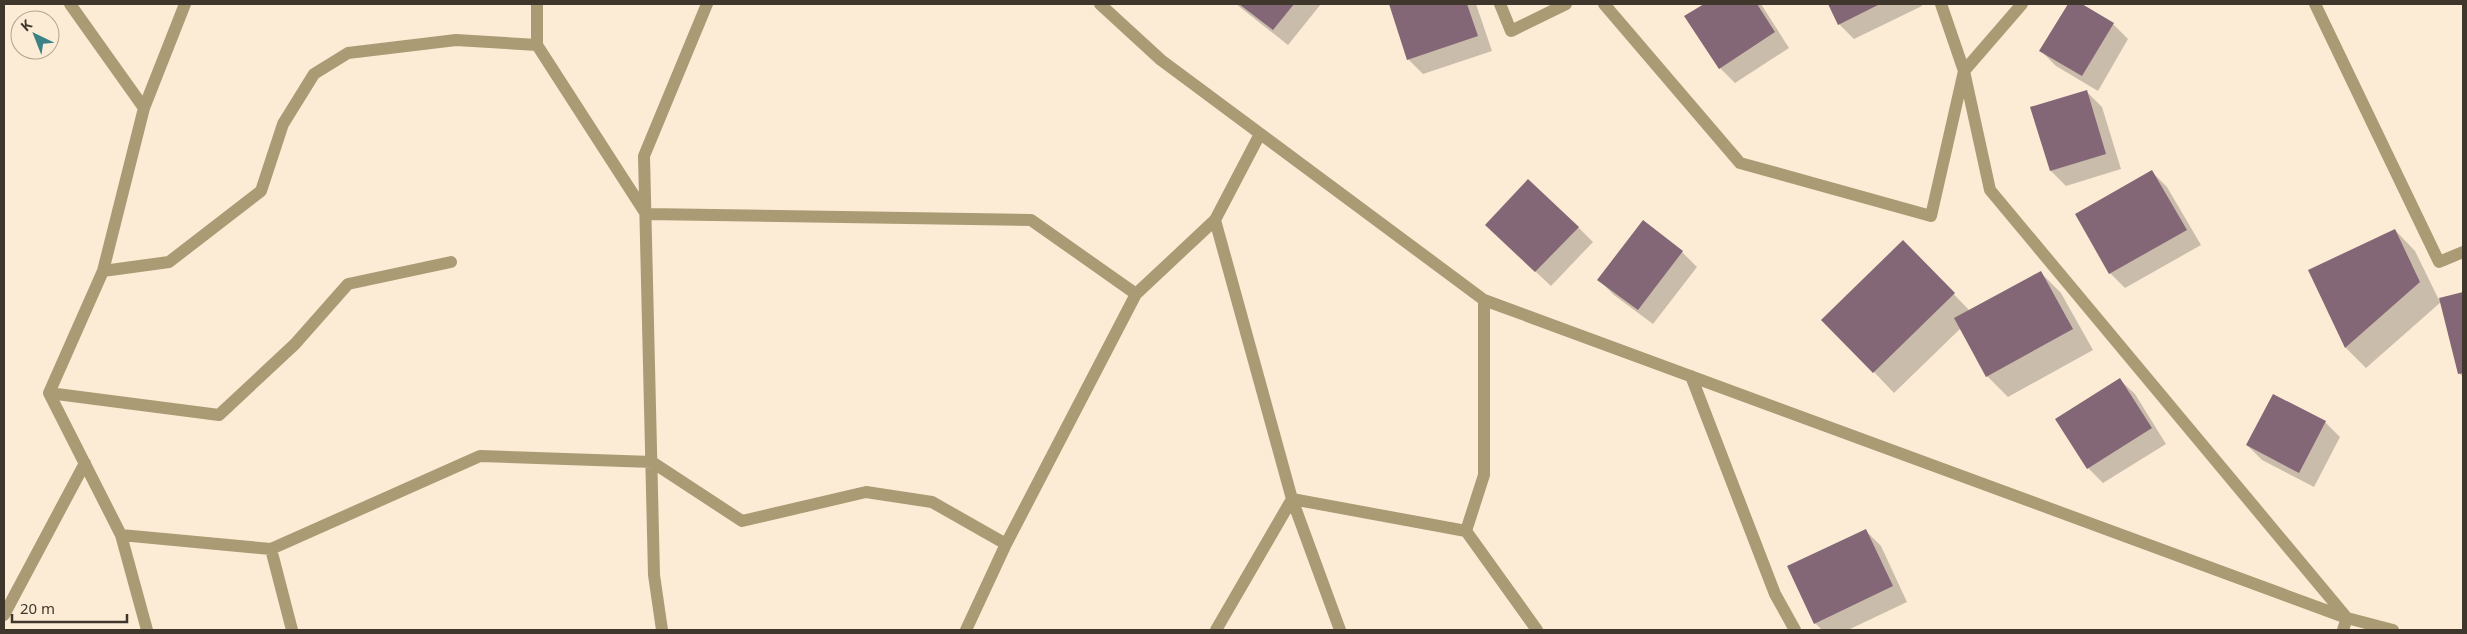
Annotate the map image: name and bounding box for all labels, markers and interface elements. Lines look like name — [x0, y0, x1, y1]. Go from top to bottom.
north arrow — [10, 10, 60, 60]
text: K — [16, 15, 36, 35]
scale bar — [12, 592, 128, 624]
text: 20 m — [20, 598, 55, 618]

